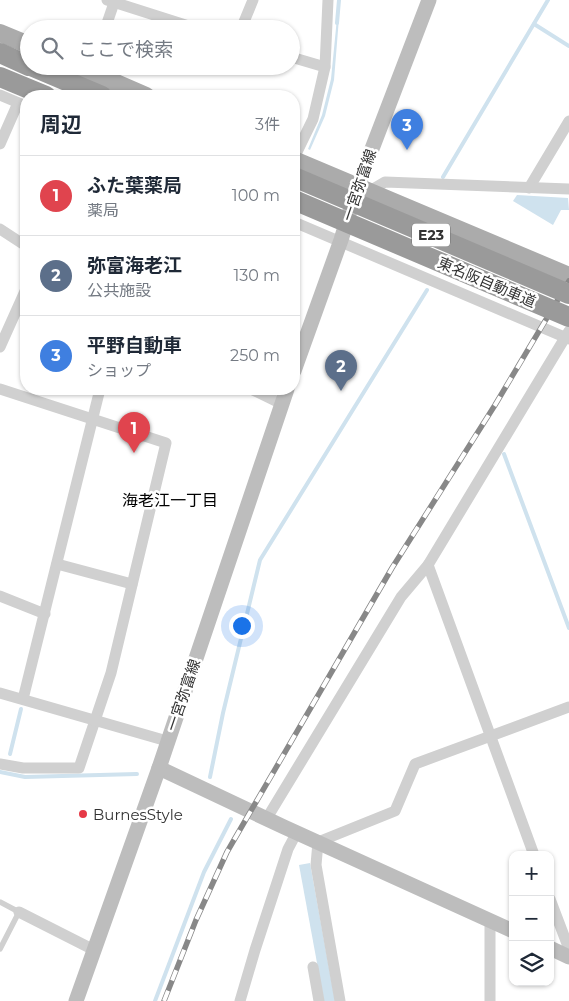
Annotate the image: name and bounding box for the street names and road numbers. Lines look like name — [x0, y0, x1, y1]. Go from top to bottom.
street label: 一宮弥富線 — [338, 146, 380, 224]
road number: E23 — [412, 224, 450, 246]
street label: 東名阪自動車道 — [435, 253, 539, 311]
street label: 一宮弥富線 — [162, 656, 204, 734]

